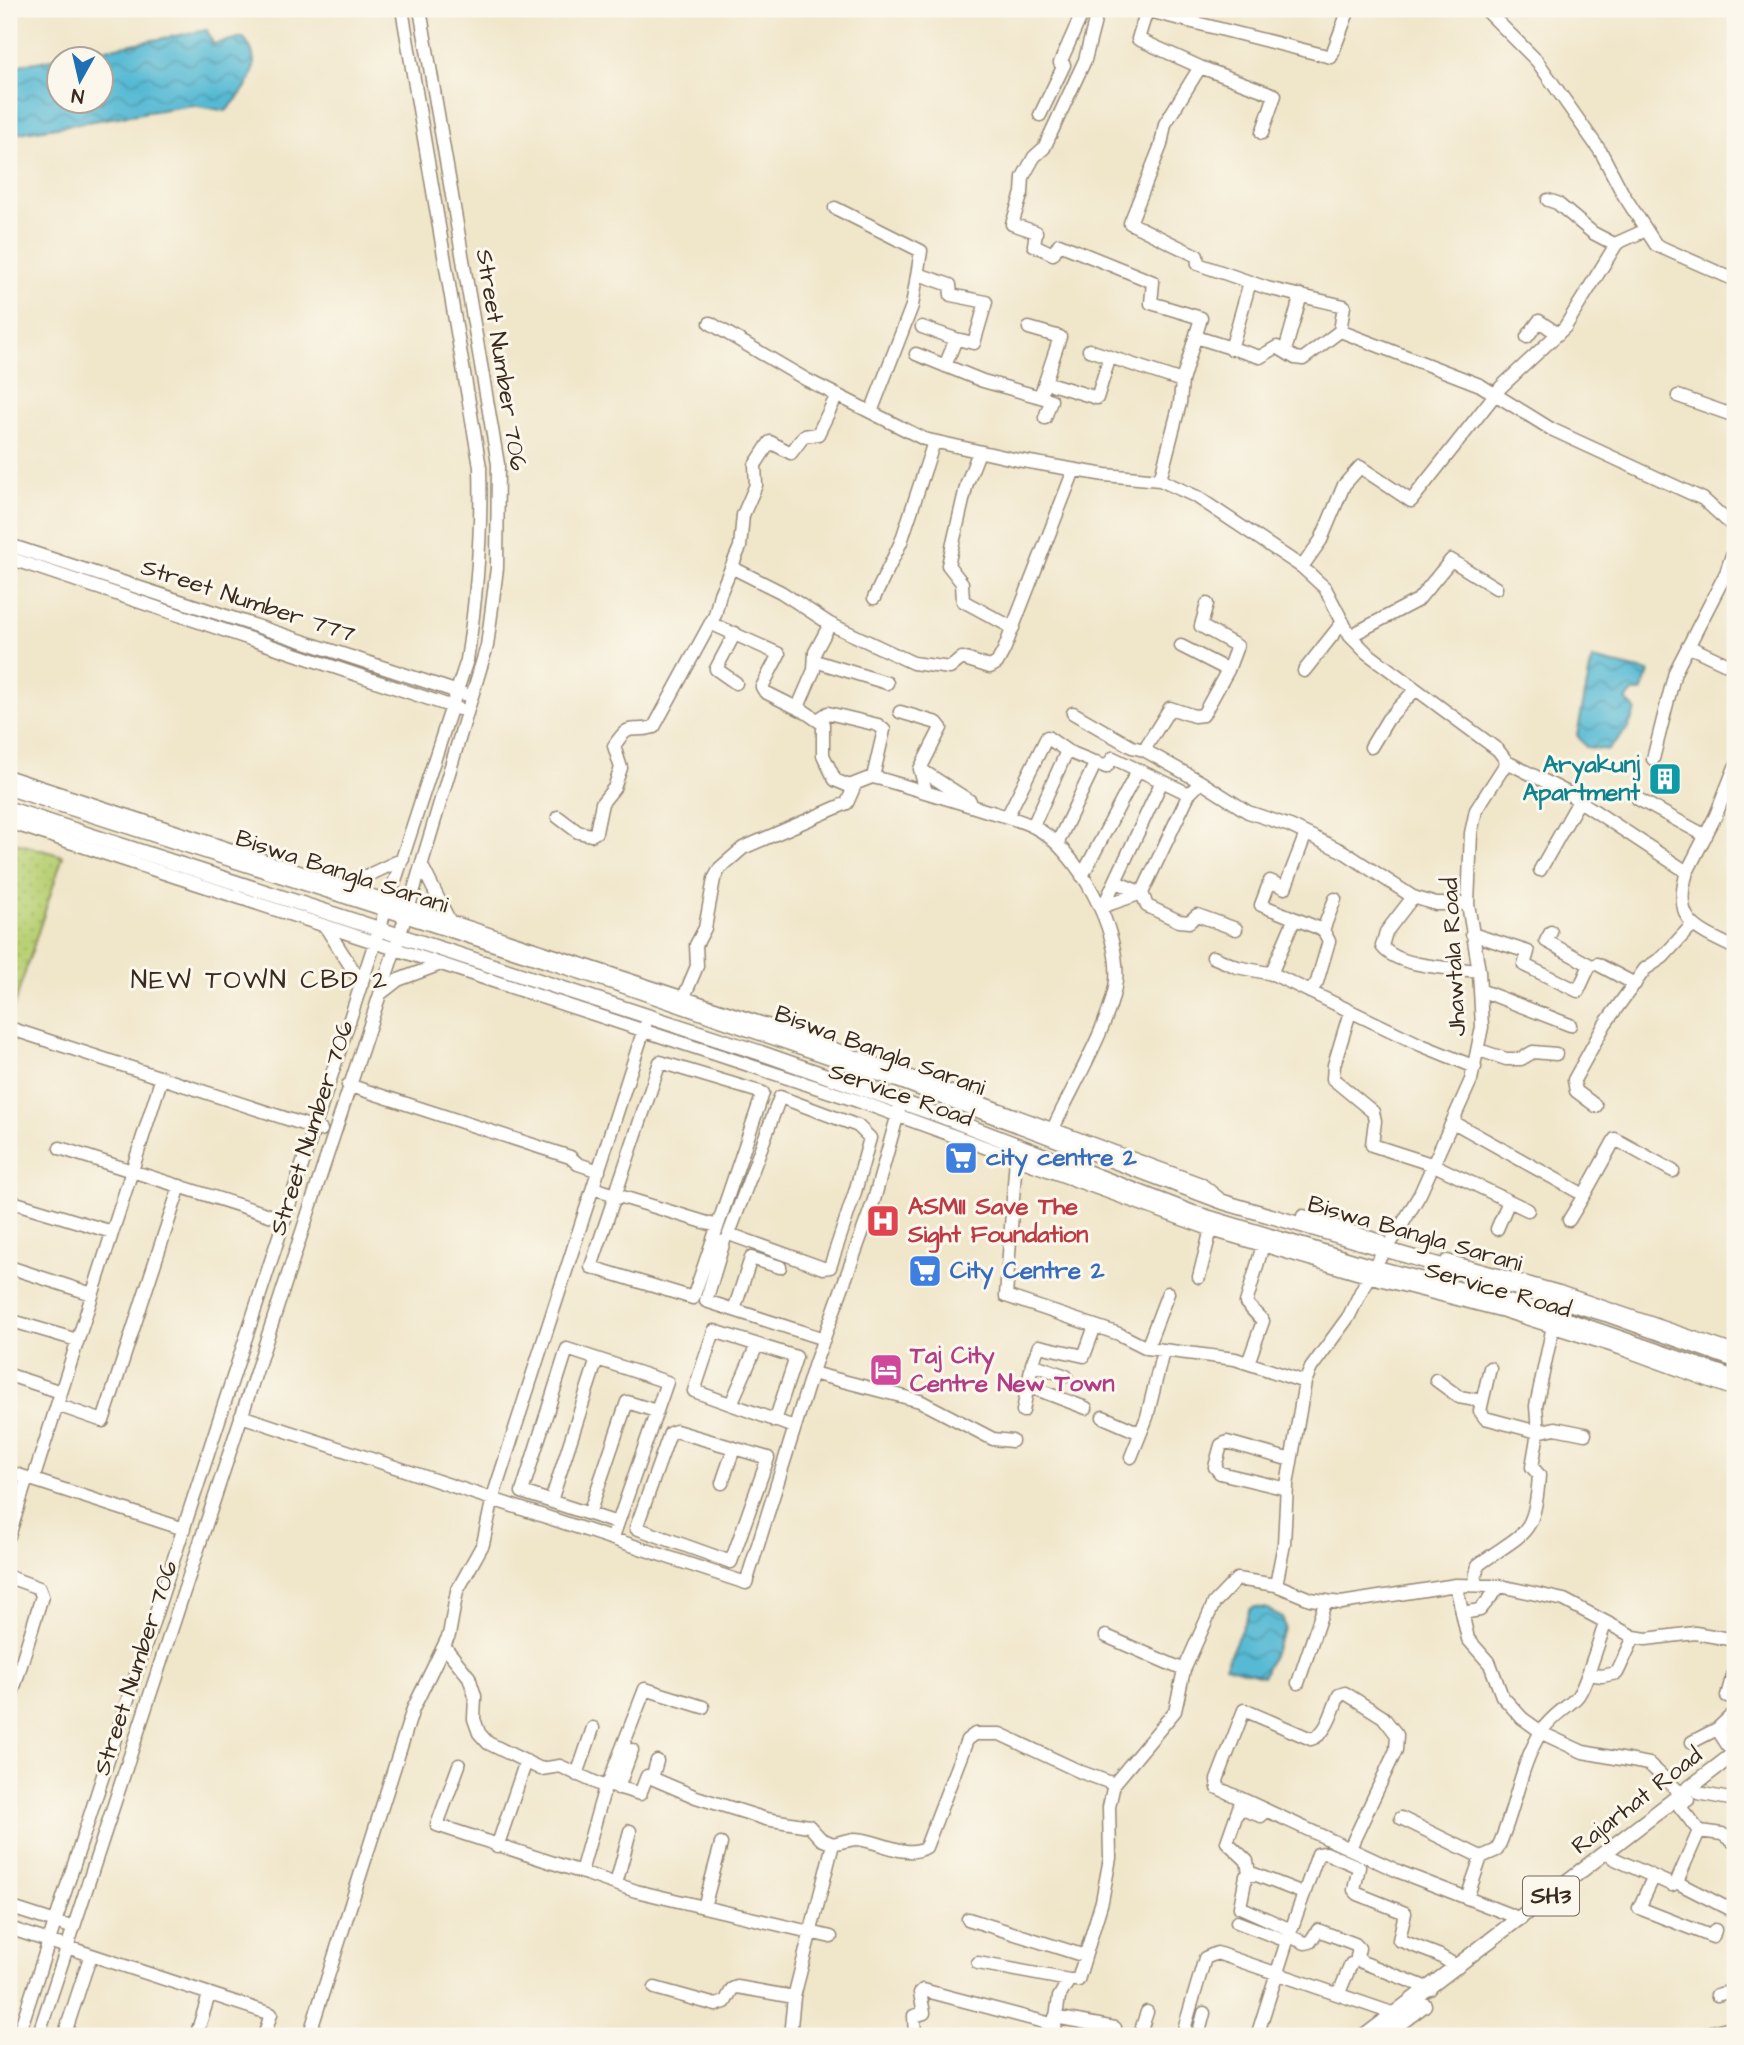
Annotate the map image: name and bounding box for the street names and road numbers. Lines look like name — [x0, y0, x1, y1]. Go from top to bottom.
street label: Street Number 706 — [467, 247, 535, 473]
street label: Street Number 777 — [137, 550, 360, 652]
street label: Biswa Bangla Sarani — [231, 822, 453, 924]
street label: Jhawtala Road — [1433, 877, 1475, 1037]
street label: Biswa Bangla Sarani — [770, 997, 990, 1106]
street label: Street Number 706 — [261, 1016, 363, 1240]
street label: Service Road — [824, 1054, 978, 1136]
street label: Biswa Bangla Sarani — [1303, 1187, 1527, 1282]
street label: Service Road — [1421, 1253, 1575, 1327]
street label: Street Number 706 — [85, 1556, 187, 1780]
street label: Rajarhat Road — [1564, 1739, 1710, 1863]
road number: SH3 — [1523, 1876, 1579, 1915]

